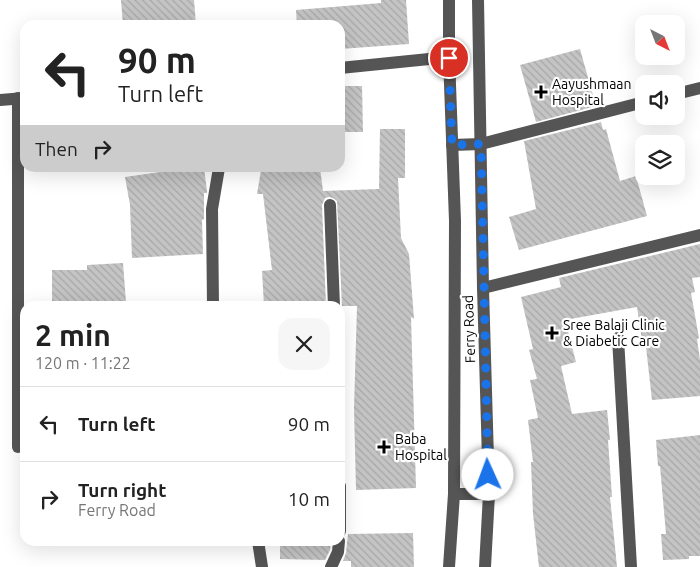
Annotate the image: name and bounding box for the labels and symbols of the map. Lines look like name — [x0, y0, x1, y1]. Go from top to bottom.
north arrow — [635, 15, 685, 65]
pin — [428, 37, 470, 79]
place label: Aayushmaan Hospital — [552, 76, 632, 108]
marker: Aayushmaan Hospital — [534, 85, 548, 99]
street label: Ferry Road — [460, 295, 478, 363]
place label: Sree Balaji Clinic & Diabetic Care — [563, 317, 665, 349]
marker: Sree Balaji Clinic & Diabetic Care — [545, 326, 559, 340]
place label: Baba Hospital — [395, 431, 447, 463]
marker: Baba Hospital — [377, 440, 391, 454]
position arrow — [461, 448, 513, 500]

